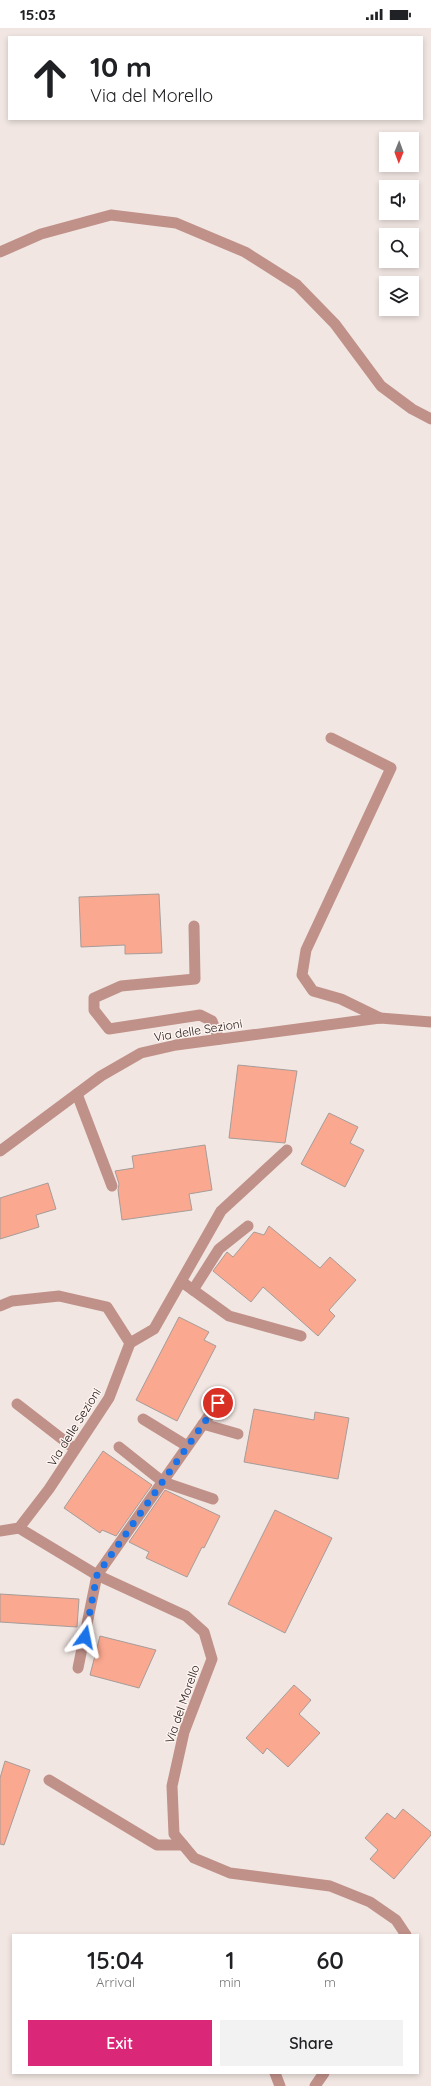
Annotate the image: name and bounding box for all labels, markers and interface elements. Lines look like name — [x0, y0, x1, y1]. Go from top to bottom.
text: 15:03 — [20, 5, 56, 24]
text: 10 m — [90, 49, 152, 84]
icon: ahead — [24, 52, 76, 104]
text: Via del Morello — [90, 84, 213, 107]
north arrow — [379, 132, 419, 172]
map controls — [379, 132, 419, 316]
button: sound — [379, 180, 419, 220]
button: search — [379, 228, 419, 268]
button: layers — [379, 276, 419, 316]
street label: Via delle Sezioni — [153, 1016, 243, 1044]
street label: Via delle Sezioni — [44, 1385, 104, 1469]
pin — [201, 1386, 235, 1420]
icon: arrive — [207, 1392, 229, 1414]
position arrow — [64, 1616, 106, 1658]
street label: Via del Morello — [162, 1663, 202, 1745]
text: 15:04 — [87, 1945, 144, 1975]
text: 1 — [225, 1945, 235, 1975]
text: 60 — [316, 1945, 344, 1975]
text: Arrival — [96, 1974, 135, 1990]
text: min — [219, 1974, 241, 1990]
text: m — [324, 1974, 336, 1990]
button: Exit — [28, 2020, 212, 2066]
button: Share — [220, 2020, 403, 2066]

